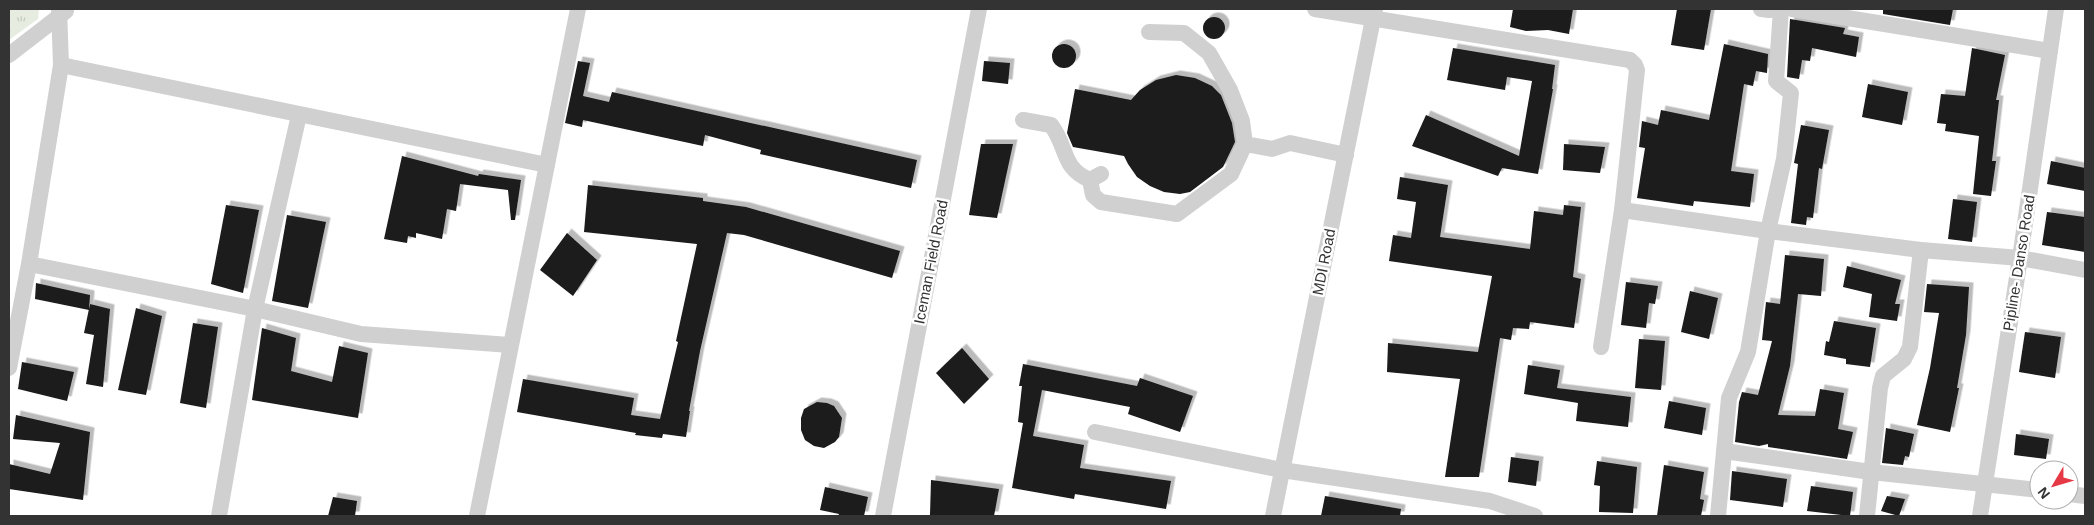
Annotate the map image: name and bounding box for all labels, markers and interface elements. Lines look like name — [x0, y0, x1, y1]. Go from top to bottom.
street label: Pipline- Danso Road — [1999, 194, 2038, 332]
street label: Iceman Field Road — [910, 198, 951, 325]
street label: MDI Road — [1309, 227, 1338, 297]
north arrow — [2029, 460, 2079, 510]
text: N — [2034, 484, 2053, 502]

